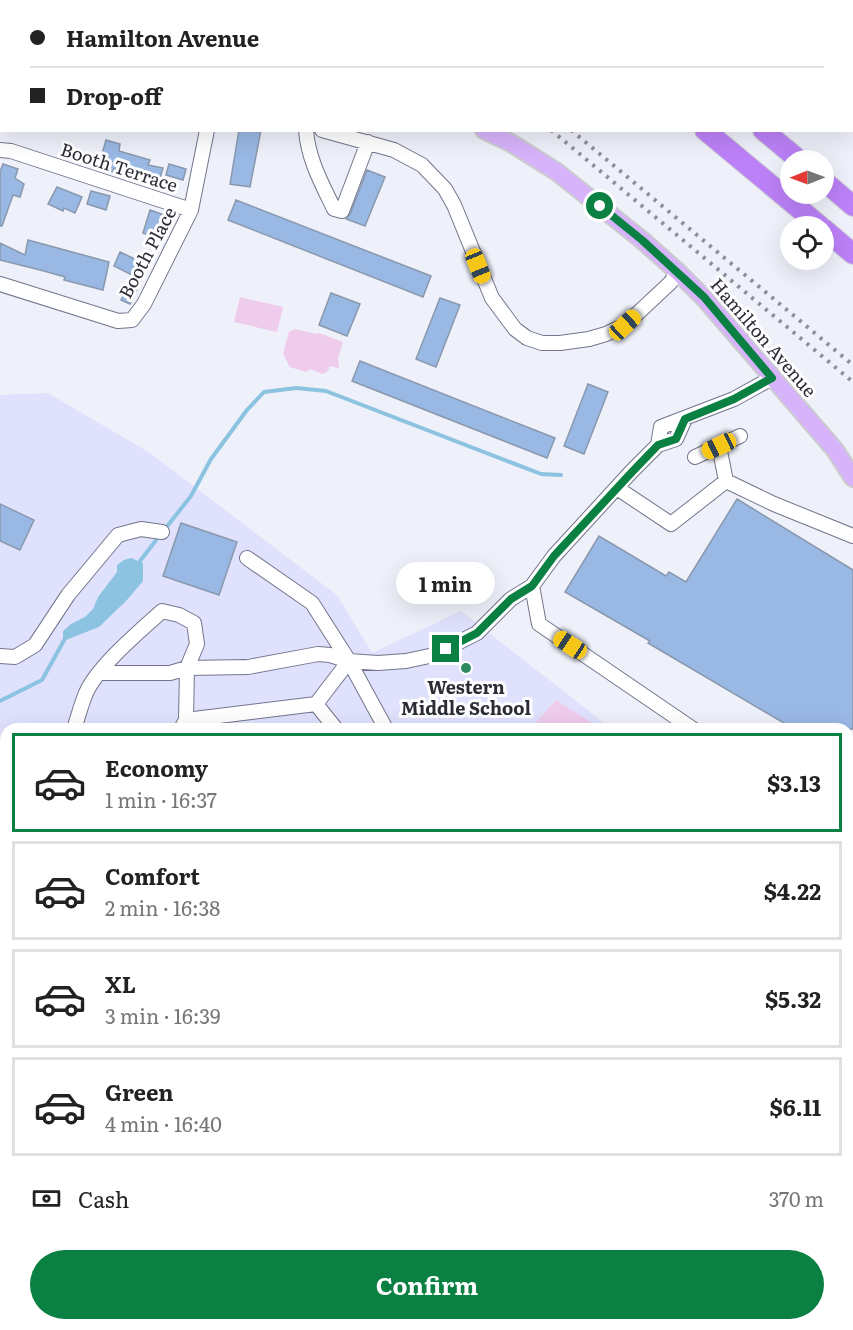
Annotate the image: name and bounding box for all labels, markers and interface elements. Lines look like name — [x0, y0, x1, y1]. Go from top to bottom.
text: Hamilton Avenue — [66, 21, 259, 54]
text: Drop-off — [66, 79, 162, 112]
street label: Booth Terrace — [57, 135, 181, 198]
north arrow — [780, 150, 834, 204]
map controls — [780, 150, 834, 270]
route start — [586, 192, 613, 219]
street label: Booth Place — [111, 202, 182, 303]
button: locate — [780, 216, 834, 270]
car — [463, 246, 493, 286]
street label: Hamilton Avenue — [705, 271, 824, 403]
car — [606, 306, 644, 344]
car — [699, 430, 739, 462]
callout: 1 min — [396, 562, 496, 604]
text: 1 min — [419, 568, 472, 598]
car — [550, 628, 590, 662]
route end — [432, 635, 459, 662]
marker: Western Middle School — [459, 661, 473, 675]
place label: Western Middle School — [401, 673, 531, 721]
text: Economy — [105, 751, 208, 784]
icon: car — [33, 756, 87, 810]
text: $3.13 — [767, 766, 821, 799]
text: 1 min · 16:37 — [105, 784, 217, 814]
text: Comfort — [105, 859, 200, 892]
icon: car — [33, 864, 87, 918]
text: $4.22 — [764, 874, 821, 907]
text: 2 min · 16:38 — [105, 892, 220, 922]
text: XL — [105, 967, 136, 1000]
icon: car — [33, 972, 87, 1026]
text: $5.32 — [765, 982, 821, 1015]
text: 3 min · 16:39 — [105, 1000, 220, 1030]
text: Green — [105, 1075, 174, 1108]
icon: car — [33, 1080, 87, 1134]
text: $6.11 — [770, 1090, 821, 1123]
text: 4 min · 16:40 — [105, 1108, 222, 1138]
icon: cash — [30, 1182, 63, 1215]
text: Cash — [78, 1182, 129, 1215]
text: 370 m — [769, 1183, 824, 1213]
button: Confirm — [30, 1250, 824, 1319]

